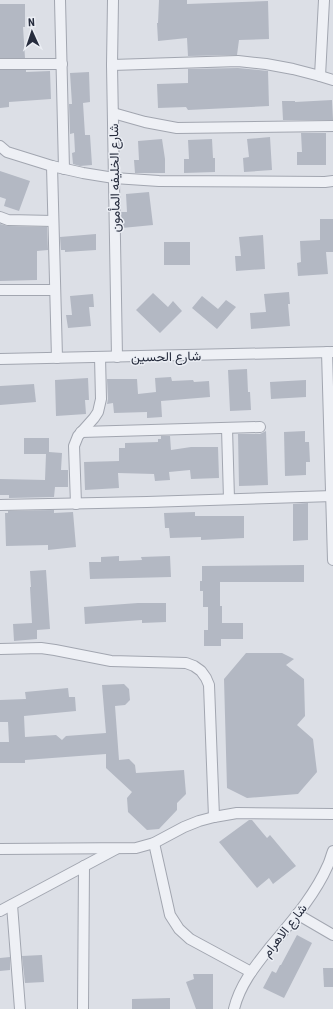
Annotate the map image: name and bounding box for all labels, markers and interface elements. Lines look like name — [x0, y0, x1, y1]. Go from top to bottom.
north arrow — [12, 12, 52, 52]
text: N — [28, 16, 35, 29]
street label: شارع الخليفه المأمون — [106, 123, 125, 233]
street label: شارع الحسين — [131, 348, 201, 367]
street label: شارع الاهرام — [259, 901, 311, 961]

